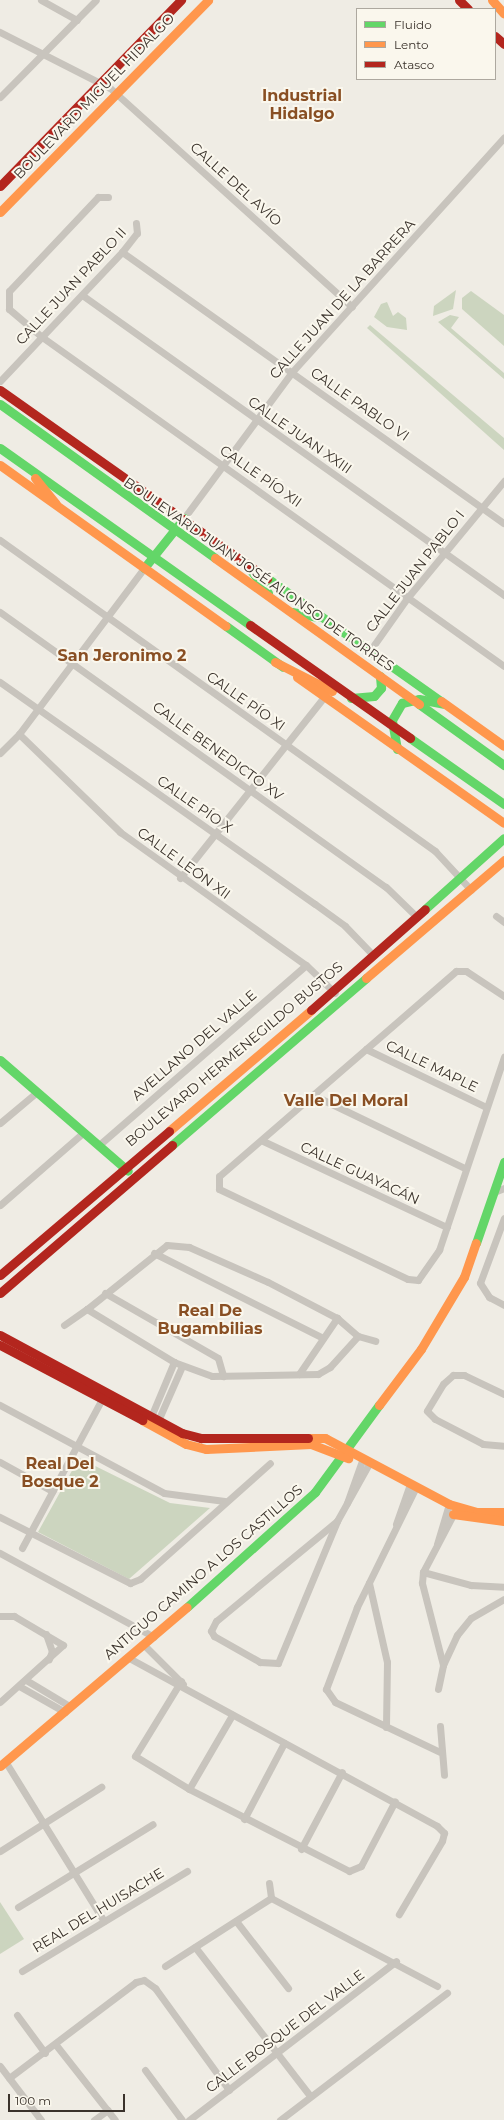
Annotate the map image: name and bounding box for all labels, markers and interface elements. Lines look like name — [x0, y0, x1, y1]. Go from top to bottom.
legend — [356, 8, 496, 80]
street label: BOULEVARD MIGUEL HIDALGO — [10, 10, 178, 182]
text: Fluido — [394, 17, 432, 32]
text: Lento — [394, 37, 429, 52]
text: Atasco — [394, 57, 434, 72]
district label: Industrial Hidalgo — [262, 86, 342, 124]
street label: CALLE DEL AVÍO — [187, 139, 285, 229]
street label: CALLE JUAN DE LA BARRERA — [266, 216, 418, 382]
street label: CALLE JUAN PABLO II — [12, 224, 130, 348]
street label: CALLE PABLO VI — [307, 364, 413, 444]
street label: CALLE JUAN XXIII — [245, 393, 355, 477]
street label: CALLE PÍO XII — [217, 442, 305, 510]
street label: BOULEVARD JUAN JOSÉ ALONSO DE TORRES — [120, 473, 398, 675]
street label: CALLE JUAN PABLO I — [362, 507, 468, 635]
district label: San Jeronimo 2 — [58, 646, 186, 666]
street label: CALLE PÍO XI — [204, 668, 288, 734]
street label: CALLE BENEDICTO XV — [149, 698, 287, 804]
street label: CALLE PÍO X — [154, 772, 236, 836]
street label: CALLE LEÓN XII — [134, 824, 234, 902]
street label: BOULEVARD HERMENEGILDO BUSTOS — [122, 958, 346, 1150]
street label: AVELLANO DEL VALLE — [128, 986, 260, 1104]
street label: CALLE MAPLE — [383, 1036, 481, 1096]
district label: Valle Del Moral — [284, 1091, 408, 1111]
street label: CALLE GUAYACÁN — [298, 1138, 422, 1208]
district label: Real De Bugambilias — [158, 1301, 262, 1339]
district label: Real Del Bosque 2 — [21, 1454, 99, 1492]
street label: ANTIGUO CAMINO A LOS CASTILLOS — [100, 1481, 306, 1663]
street label: REAL DEL HUISACHE — [29, 1864, 167, 1956]
street label: CALLE BOSQUE DEL VALLE — [202, 1966, 368, 2096]
scale bar — [10, 2086, 127, 2112]
text: 100 m — [15, 2093, 51, 2108]

